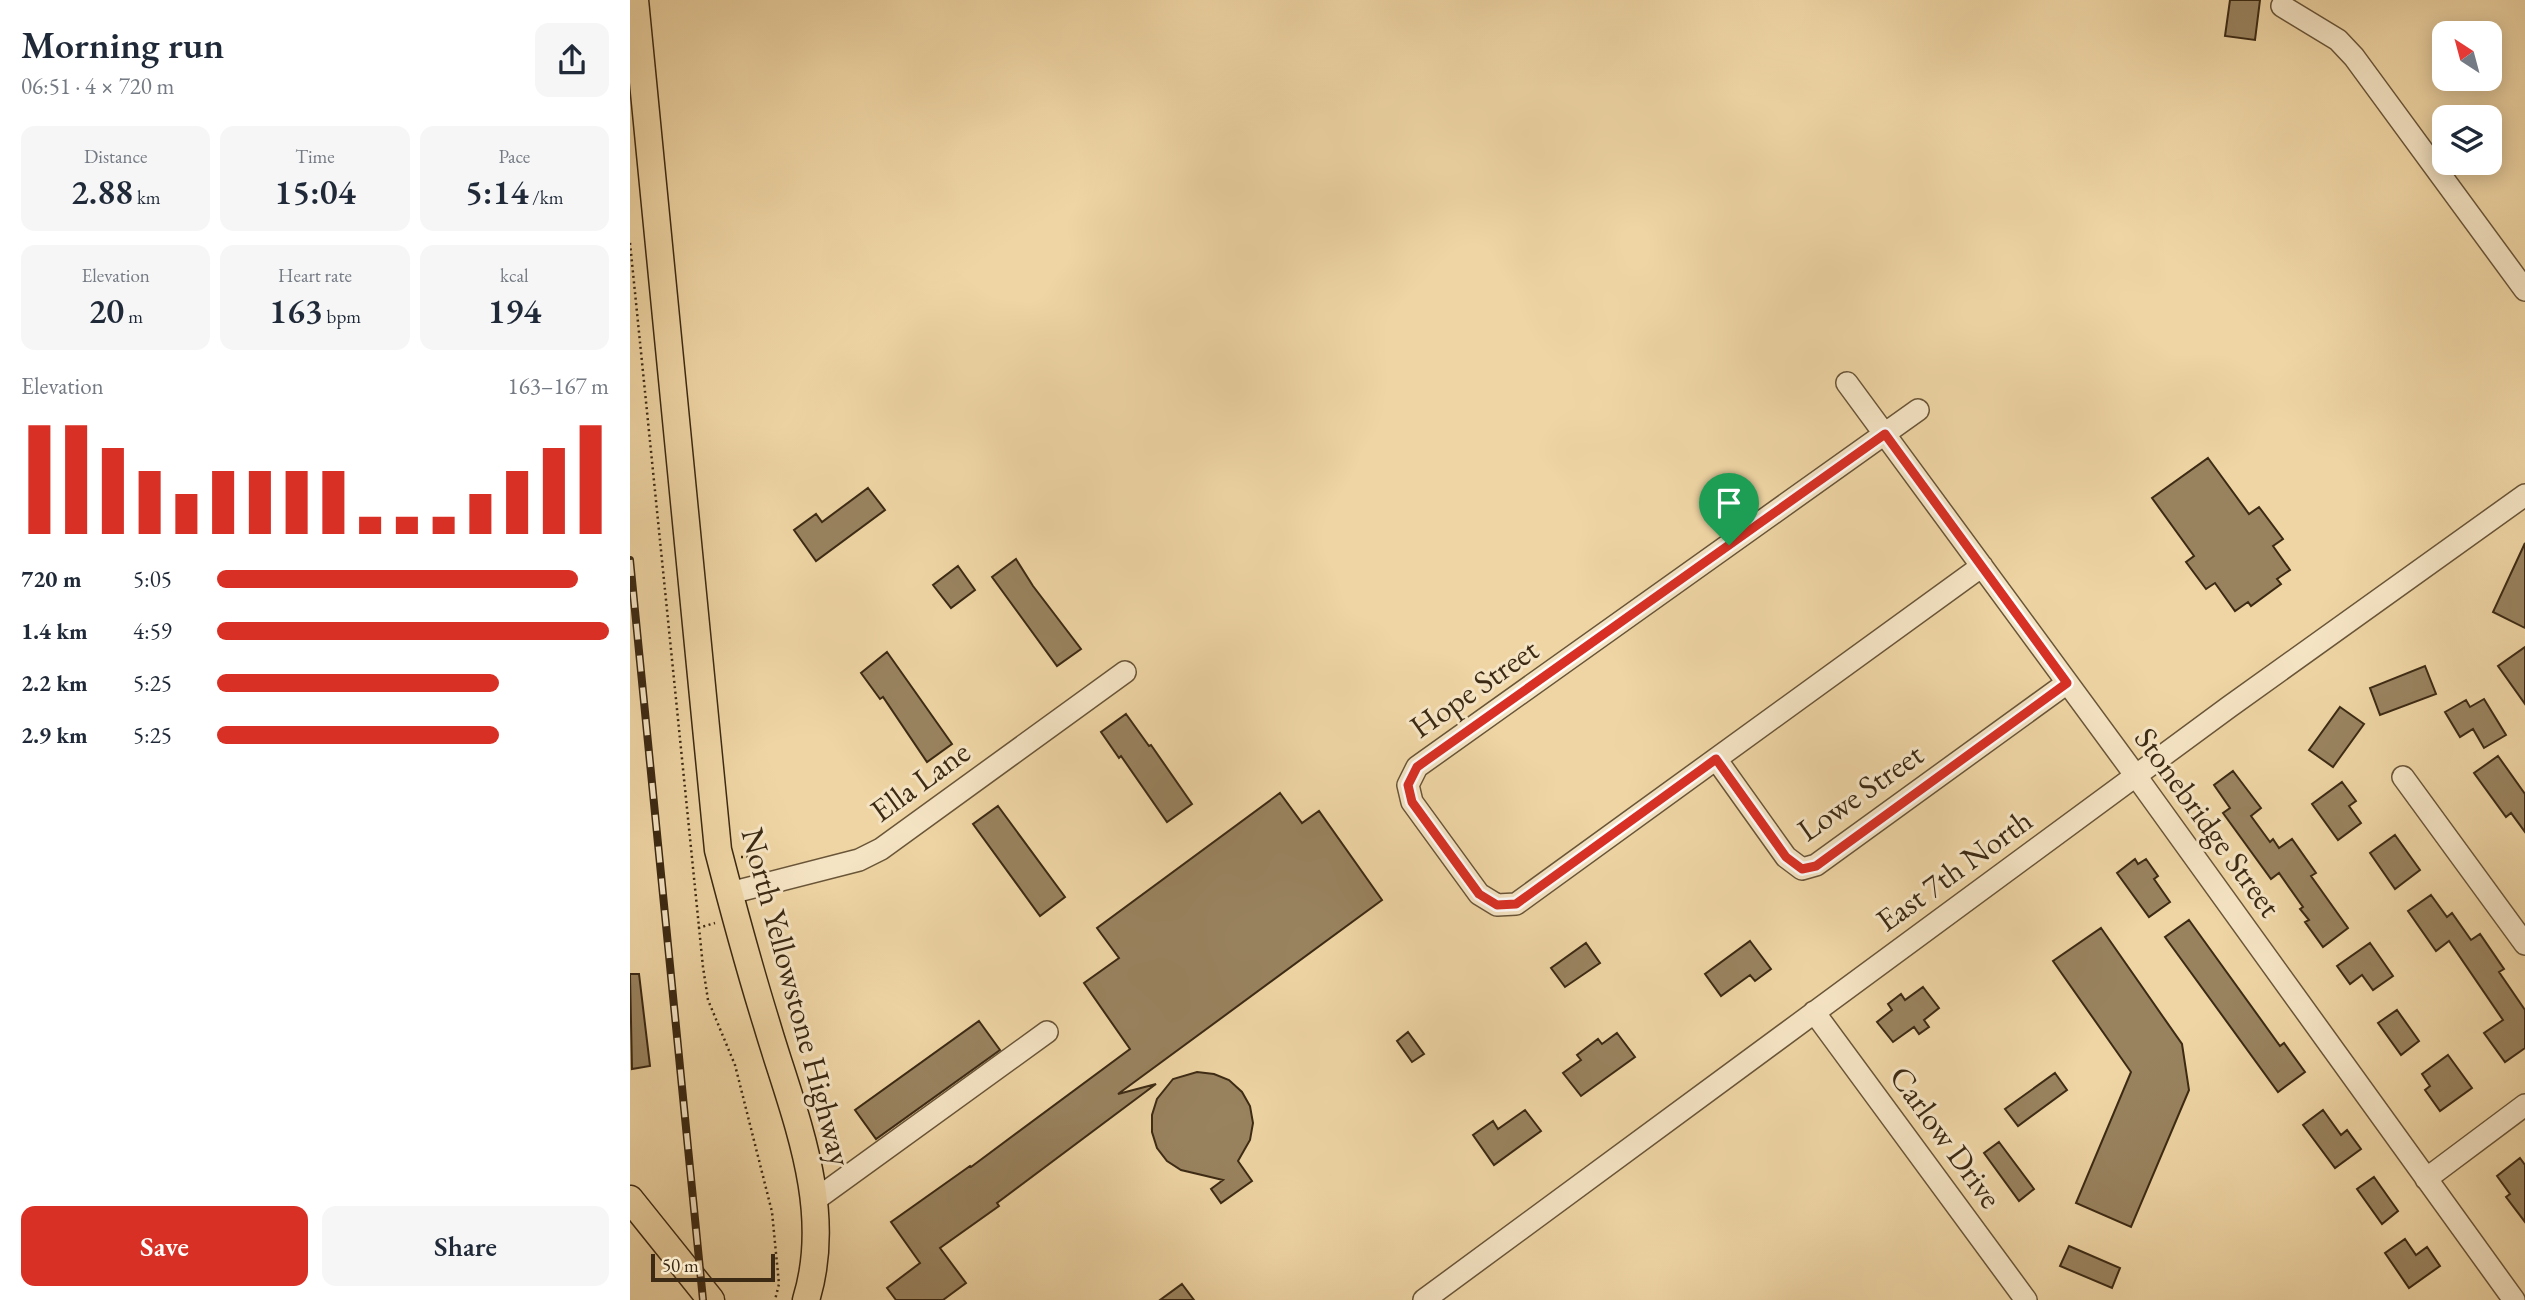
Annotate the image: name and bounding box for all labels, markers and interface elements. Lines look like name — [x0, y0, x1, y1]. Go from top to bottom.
text: Morning run — [21, 20, 224, 69]
north arrow — [2432, 21, 2502, 91]
map controls — [2432, 21, 2502, 175]
button: share — [535, 23, 609, 97]
text: 06:51 · 4 × 720 m — [21, 71, 174, 101]
button: layers — [2432, 105, 2502, 175]
text: Distance — [84, 144, 147, 169]
text: Time — [295, 144, 335, 169]
text: Pace — [498, 144, 530, 169]
text: 2.88 — [71, 169, 133, 214]
text: 15:04 — [274, 169, 356, 214]
text: 5:14 — [465, 169, 528, 214]
text: km — [133, 185, 161, 210]
text: /km — [528, 185, 564, 210]
text: Elevation — [81, 263, 150, 288]
text: Heart rate — [278, 263, 352, 288]
text: kcal — [500, 263, 529, 288]
text: 20 — [88, 288, 124, 333]
text: 163 — [269, 288, 323, 333]
text: 194 — [487, 288, 541, 333]
text: m — [124, 304, 143, 329]
text: bpm — [323, 304, 361, 329]
text: Elevation — [21, 371, 104, 401]
text: 163–167 m — [508, 371, 609, 401]
pin — [1699, 473, 1759, 545]
icon: arrive — [1710, 484, 1748, 522]
text: 720 m — [21, 564, 82, 594]
text: 5:05 — [133, 564, 172, 594]
text: 1.4 km — [21, 616, 88, 646]
text: 4:59 — [133, 616, 172, 646]
street label: Hope Street — [1402, 628, 1546, 748]
text: 2.2 km — [21, 668, 88, 698]
text: 5:25 — [133, 668, 172, 698]
street label: Stonebridge Street — [2125, 719, 2291, 925]
text: 2.9 km — [21, 720, 88, 750]
text: 5:25 — [133, 720, 172, 750]
street label: Ella Lane — [862, 731, 978, 831]
street label: Lowe Street — [1789, 733, 1931, 851]
street label: East 7th North — [1867, 799, 2041, 941]
street label: North Yellowstone Highway — [732, 823, 863, 1172]
street label: Carlow Drive — [1880, 1058, 2012, 1216]
button: Save — [21, 1206, 308, 1286]
button: Share — [322, 1206, 609, 1286]
scale bar — [651, 1251, 775, 1283]
text: 50 m — [662, 1253, 699, 1278]

